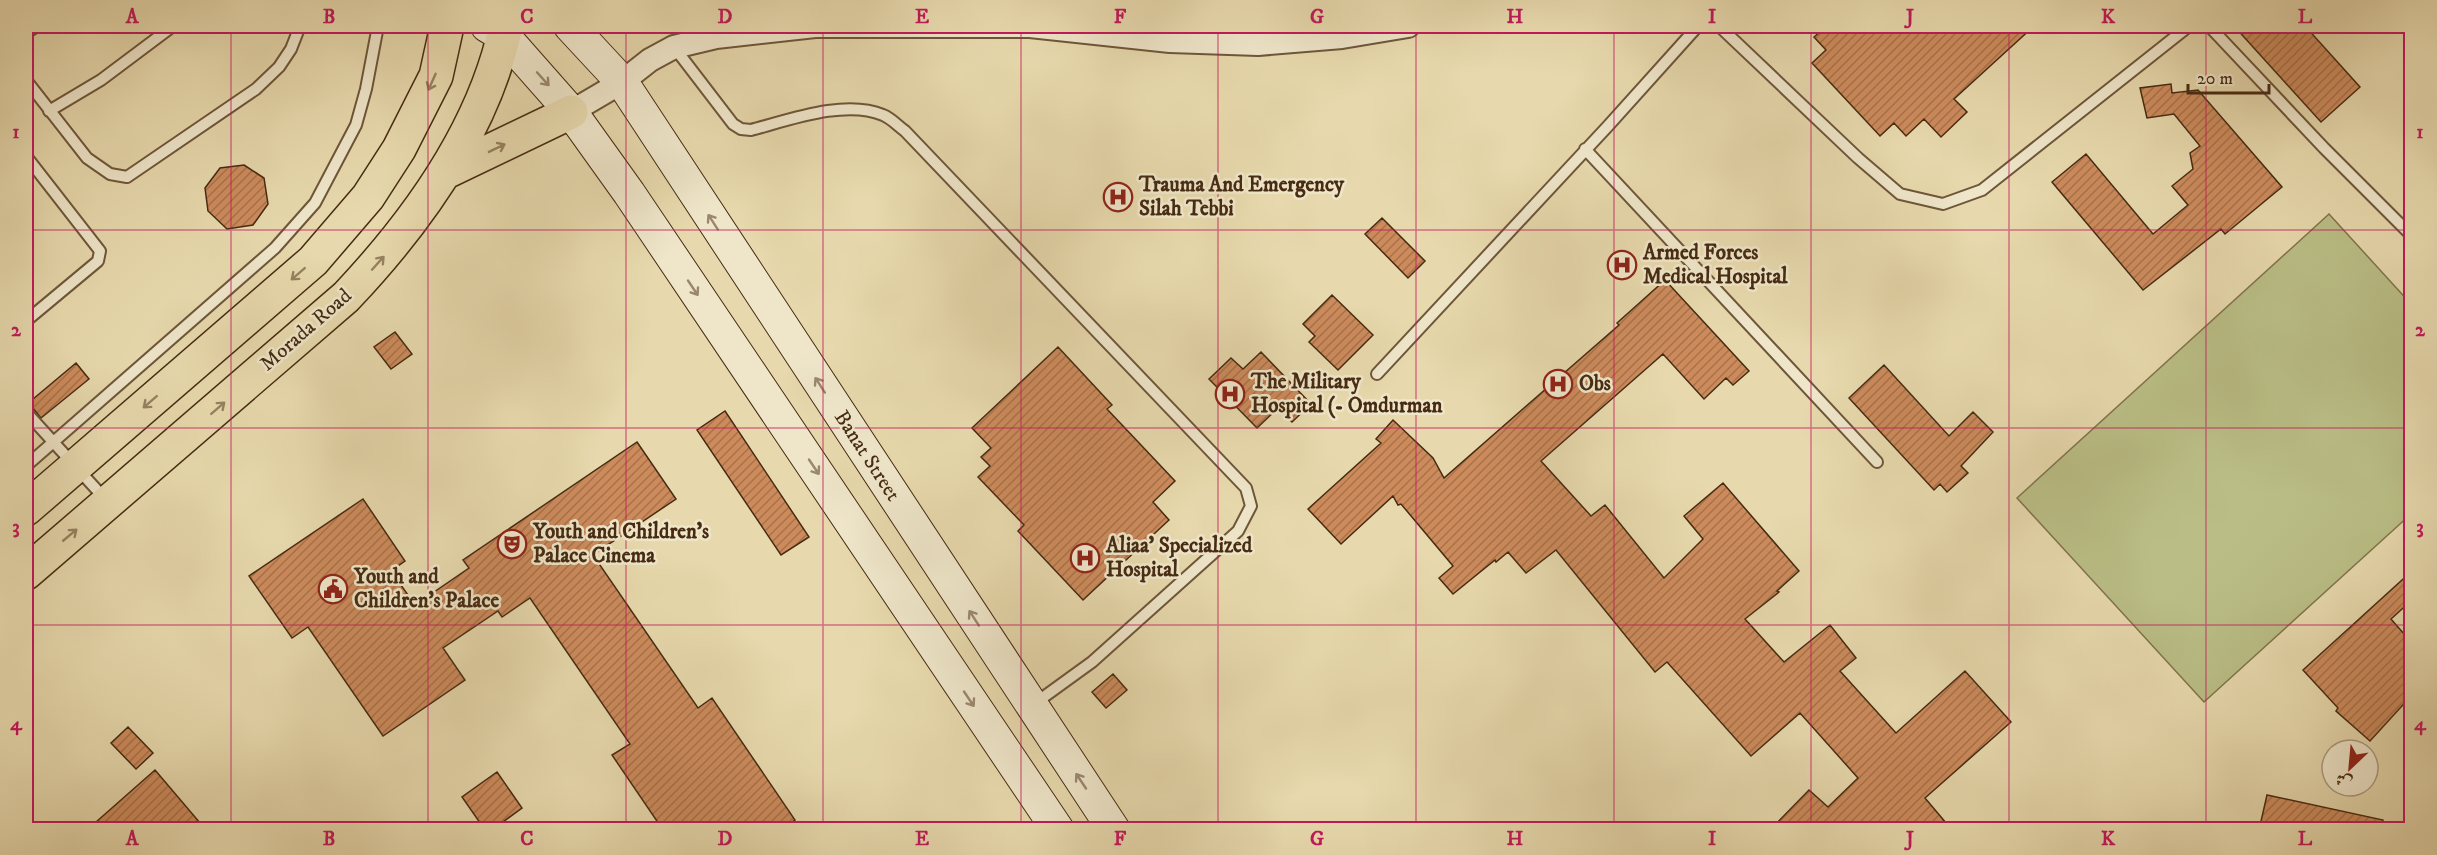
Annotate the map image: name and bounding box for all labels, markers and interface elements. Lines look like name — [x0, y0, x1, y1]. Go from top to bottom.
text: A — [125, 5, 140, 30]
text: B — [323, 5, 335, 30]
text: C — [520, 5, 534, 30]
text: D — [718, 5, 733, 30]
text: E — [915, 5, 929, 30]
text: F — [1114, 5, 1127, 30]
text: G — [1310, 5, 1324, 30]
text: H — [1507, 5, 1524, 30]
text: I — [1708, 5, 1716, 30]
text: J — [1904, 5, 1914, 30]
text: K — [2101, 5, 2116, 30]
text: L — [2298, 5, 2313, 30]
scale bar — [2188, 57, 2269, 95]
text: 20 m — [2197, 68, 2233, 90]
one-way arrow — [536, 71, 550, 86]
one-way arrow — [426, 72, 437, 90]
text: 1 — [12, 120, 20, 145]
text: 1 — [2416, 120, 2424, 145]
one-way arrow — [488, 141, 506, 153]
place label: Trauma And Emergency Silah Tebbi — [1138, 172, 1345, 222]
hospital icon: Trauma And Emergency Silah Tebbi — [1102, 181, 1134, 213]
one-way arrow — [707, 214, 719, 231]
place label: Armed Forces Medical Hospital — [1642, 240, 1788, 290]
hospital icon: Armed Forces Medical Hospital — [1606, 249, 1638, 281]
one-way arrow — [371, 256, 385, 271]
one-way arrow — [290, 268, 306, 281]
one-way arrow — [687, 280, 699, 296]
street label: Morada Road — [255, 283, 358, 377]
text: 2 — [11, 318, 22, 343]
text: 2 — [2415, 318, 2426, 343]
hospital icon: Obs — [1542, 368, 1574, 400]
place label: The Military Hospital (- Omdurman — [1250, 369, 1443, 419]
place label: Obs — [1579, 371, 1611, 397]
one-way arrow — [814, 377, 826, 394]
hospital icon: The Military Hospital (- Omdurman — [1214, 378, 1246, 410]
one-way arrow — [143, 395, 158, 409]
one-way arrow — [210, 401, 225, 415]
street label: Banat Street — [828, 406, 906, 506]
one-way arrow — [808, 459, 820, 475]
text: 3 — [12, 515, 20, 540]
text: 3 — [2416, 515, 2424, 540]
place label: Youth and Children's Palace Cinema — [532, 519, 709, 569]
one-way arrow — [62, 528, 77, 542]
theatre icon: Youth and Children's Palace Cinema — [496, 528, 528, 560]
place label: Aliaa' Specialized Hospital — [1105, 533, 1253, 583]
hospital icon: Aliaa' Specialized Hospital — [1069, 542, 1101, 574]
place label: Youth and Children's Palace — [353, 564, 499, 614]
public building icon: Youth and Children's Palace — [317, 573, 349, 605]
one-way arrow — [967, 610, 979, 627]
one-way arrow — [963, 691, 975, 707]
text: 4 — [10, 712, 23, 737]
text: 4 — [2414, 712, 2427, 737]
north arrow — [2320, 738, 2380, 798]
text: ش — [2332, 768, 2355, 793]
one-way arrow — [1075, 773, 1087, 790]
text: A — [125, 827, 140, 852]
text: B — [323, 827, 335, 852]
text: C — [520, 827, 534, 852]
text: D — [718, 827, 733, 852]
text: E — [915, 827, 929, 852]
text: F — [1114, 827, 1127, 852]
text: G — [1310, 827, 1324, 852]
text: H — [1507, 827, 1524, 852]
text: I — [1708, 827, 1716, 852]
text: J — [1904, 827, 1914, 852]
text: K — [2101, 827, 2116, 852]
text: L — [2298, 827, 2313, 852]

